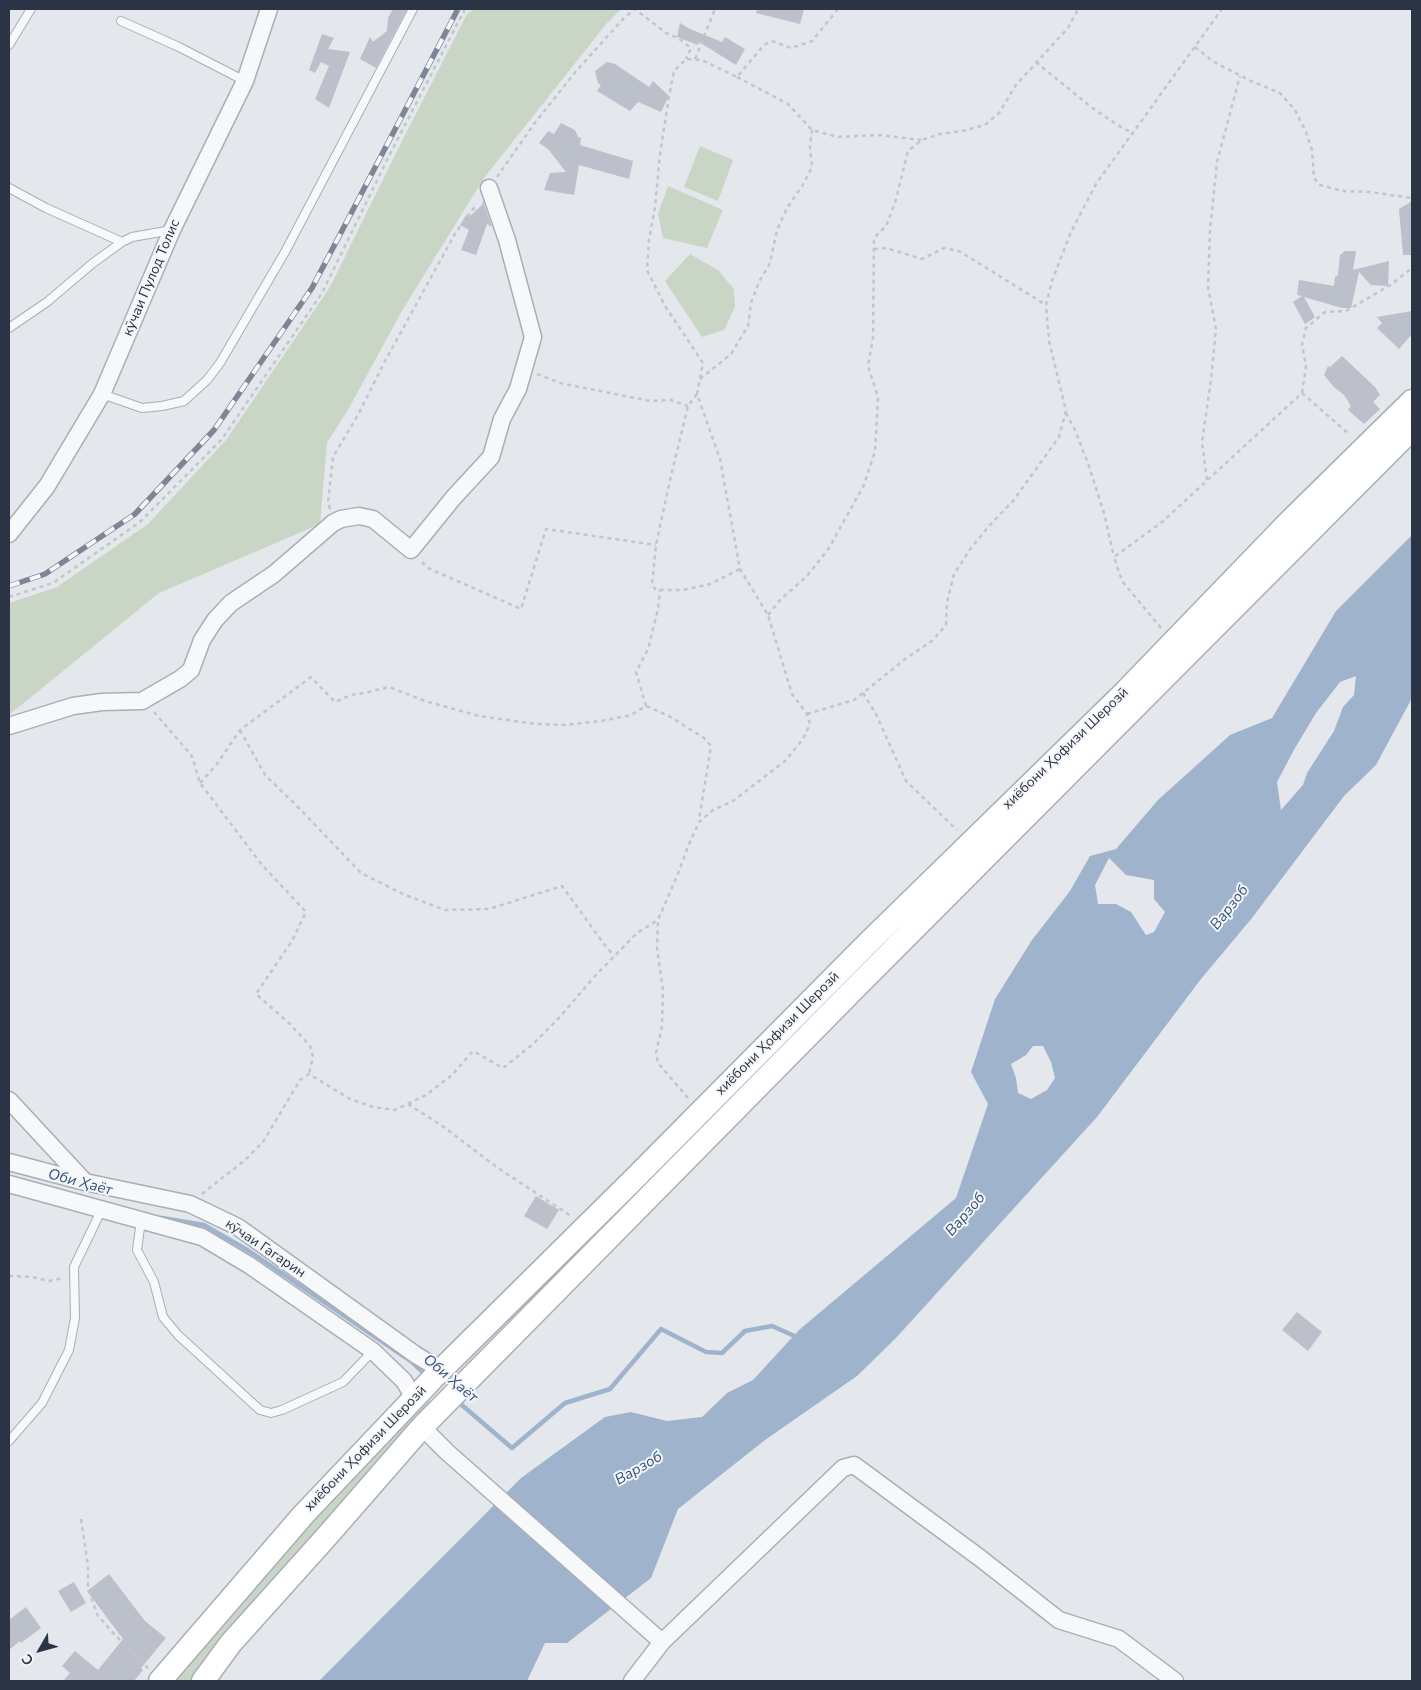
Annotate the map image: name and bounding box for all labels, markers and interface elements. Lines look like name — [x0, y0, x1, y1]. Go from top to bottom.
street label: кӯчаи Пулод Толис — [120, 217, 184, 339]
street label: хиёбони Ҳофизи Шерозӣ — [1000, 685, 1132, 813]
water label: Варзоб — [1207, 882, 1253, 934]
street label: хиёбони Ҳофизи Шерозӣ — [713, 969, 843, 1099]
water label: Оби Ҳаёт — [46, 1166, 114, 1200]
water label: Варзоб — [942, 1190, 990, 1240]
street label: кӯчаи Гагарин — [222, 1216, 308, 1282]
water label: Оби Ҳаёт — [419, 1351, 481, 1407]
street label: хиёбони Ҳофизи Шерозӣ — [302, 1383, 430, 1515]
water label: Варзоб — [612, 1448, 666, 1490]
north arrow — [15, 1625, 65, 1675]
text: С — [17, 1650, 38, 1669]

